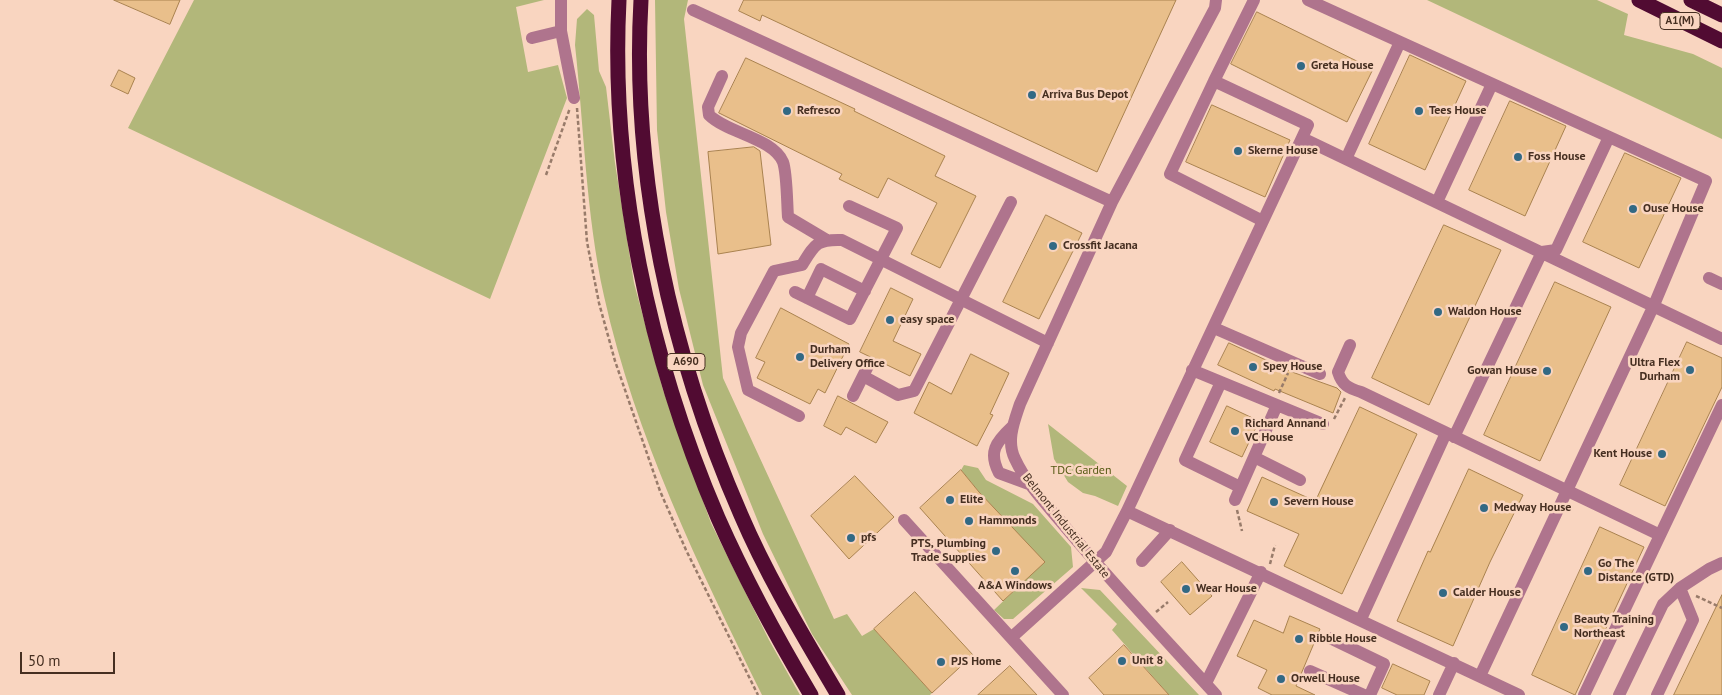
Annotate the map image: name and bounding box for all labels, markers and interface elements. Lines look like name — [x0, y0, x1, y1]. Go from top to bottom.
road number: A1(M) — [1660, 12, 1700, 30]
place label: Greta House — [1311, 59, 1374, 73]
marker: Greta House — [1295, 60, 1307, 72]
place label: Arriva Bus Depot — [1042, 88, 1128, 102]
marker: Arriva Bus Depot — [1026, 89, 1038, 101]
place label: Refresco — [797, 104, 840, 118]
place label: Tees House — [1429, 104, 1486, 118]
marker: Refresco — [781, 105, 793, 117]
marker: Tees House — [1413, 105, 1425, 117]
place label: Skerne House — [1248, 144, 1318, 158]
marker: Skerne House — [1232, 145, 1244, 157]
place label: Foss House — [1528, 150, 1586, 164]
marker: Foss House — [1512, 151, 1524, 163]
place label: Ouse House — [1643, 202, 1704, 216]
marker: Ouse House — [1627, 203, 1639, 215]
place label: Crossfit Jacana — [1063, 239, 1138, 253]
marker: Crossfit Jacana — [1047, 240, 1059, 252]
place label: Waldon House — [1448, 305, 1522, 319]
marker: Waldon House — [1432, 306, 1444, 318]
place label: easy space — [900, 313, 954, 327]
marker: easy space — [884, 314, 896, 326]
place label: Durham Delivery Office — [810, 343, 885, 371]
marker: Durham Delivery Office — [794, 351, 806, 363]
road number: A690 — [667, 354, 705, 371]
place label: Ultra Flex Durham — [1630, 356, 1680, 384]
place label: Spey House — [1263, 360, 1322, 374]
marker: Spey House — [1247, 361, 1259, 373]
place label: Gowan House — [1467, 364, 1537, 378]
marker: Ultra Flex Durham — [1684, 364, 1696, 376]
marker: Gowan House — [1541, 365, 1553, 377]
place label: Richard Annand VC House — [1245, 417, 1326, 445]
marker: Richard Annand VC House — [1229, 425, 1241, 437]
place label: Kent House — [1593, 447, 1652, 461]
marker: Kent House — [1656, 448, 1668, 460]
park label: TDC Garden — [1050, 464, 1112, 478]
street label: Belmont Industrial Estate — [1019, 471, 1113, 581]
place label: Elite — [960, 493, 983, 507]
marker: Elite — [944, 494, 956, 506]
place label: Severn House — [1284, 495, 1354, 509]
marker: Severn House — [1268, 496, 1280, 508]
place label: Medway House — [1494, 501, 1571, 515]
marker: Medway House — [1478, 502, 1490, 514]
place label: Hammonds — [979, 514, 1037, 528]
marker: Hammonds — [963, 515, 975, 527]
place label: pfs — [861, 531, 876, 545]
marker: pfs — [845, 532, 857, 544]
place label: PTS, Plumbing Trade Supplies — [911, 537, 986, 565]
marker: PTS, Plumbing Trade Supplies — [990, 545, 1002, 557]
place label: Go The Distance (GTD) — [1598, 557, 1674, 585]
marker: A&A Windows — [1009, 565, 1021, 577]
marker: Go The Distance (GTD) — [1582, 565, 1594, 577]
place label: A&A Windows — [978, 579, 1052, 593]
place label: Wear House — [1196, 582, 1257, 596]
marker: Wear House — [1180, 583, 1192, 595]
place label: Calder House — [1453, 586, 1521, 600]
marker: Calder House — [1437, 587, 1449, 599]
place label: Beauty Training Northeast — [1574, 613, 1654, 641]
marker: Beauty Training Northeast — [1558, 621, 1570, 633]
place label: Ribble House — [1309, 632, 1377, 646]
marker: Ribble House — [1293, 633, 1305, 645]
scale bar — [22, 642, 118, 674]
text: 50 m — [28, 651, 61, 670]
place label: Unit 8 — [1132, 654, 1163, 668]
place label: PJS Home — [951, 655, 1001, 669]
marker: Unit 8 — [1116, 655, 1128, 667]
marker: PJS Home — [935, 656, 947, 668]
place label: Orwell House — [1291, 672, 1360, 686]
marker: Orwell House — [1275, 673, 1287, 685]

